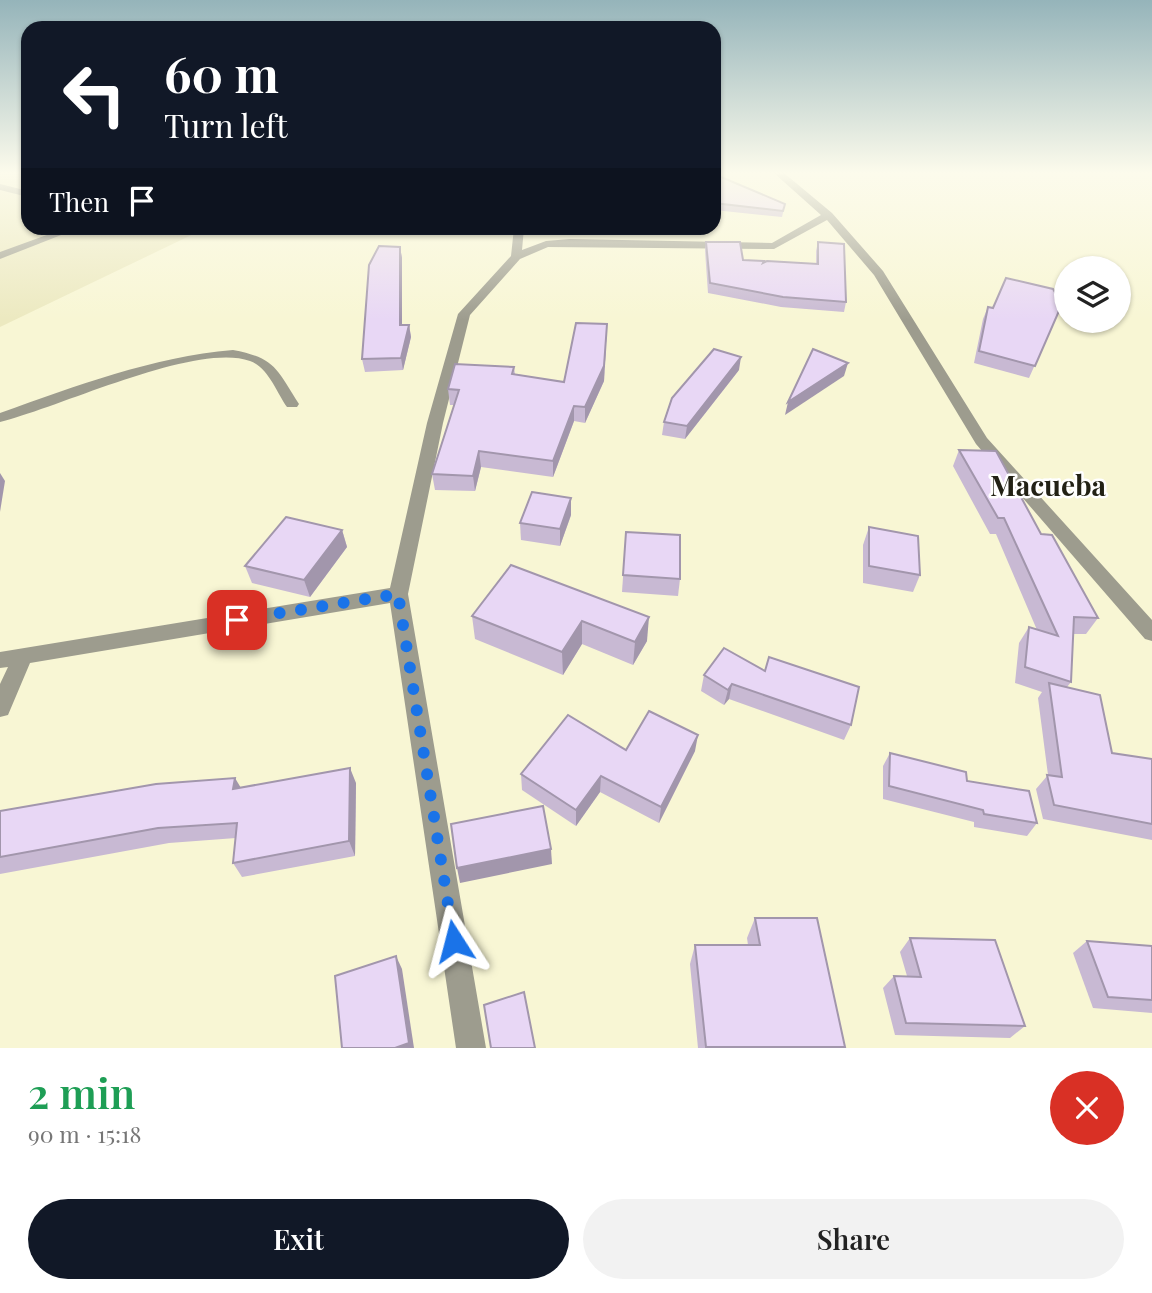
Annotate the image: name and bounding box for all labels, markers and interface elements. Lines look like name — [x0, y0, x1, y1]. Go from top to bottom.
text: 60 m — [164, 40, 279, 105]
icon: left — [49, 49, 140, 140]
text: Turn left — [164, 103, 288, 146]
icon: arrive — [123, 182, 161, 220]
text: Then — [49, 184, 109, 219]
map controls — [1054, 256, 1131, 333]
button: layers — [1054, 256, 1131, 333]
district label: Macueba — [990, 466, 1107, 503]
pin — [207, 590, 267, 650]
icon: arrive — [218, 601, 256, 639]
position arrow — [417, 904, 491, 978]
text: 2 min — [28, 1064, 135, 1120]
button: close — [1050, 1071, 1124, 1145]
text: 90 m · 15:18 — [28, 1118, 142, 1149]
button: Exit — [28, 1199, 569, 1279]
button: Share — [583, 1199, 1124, 1279]

